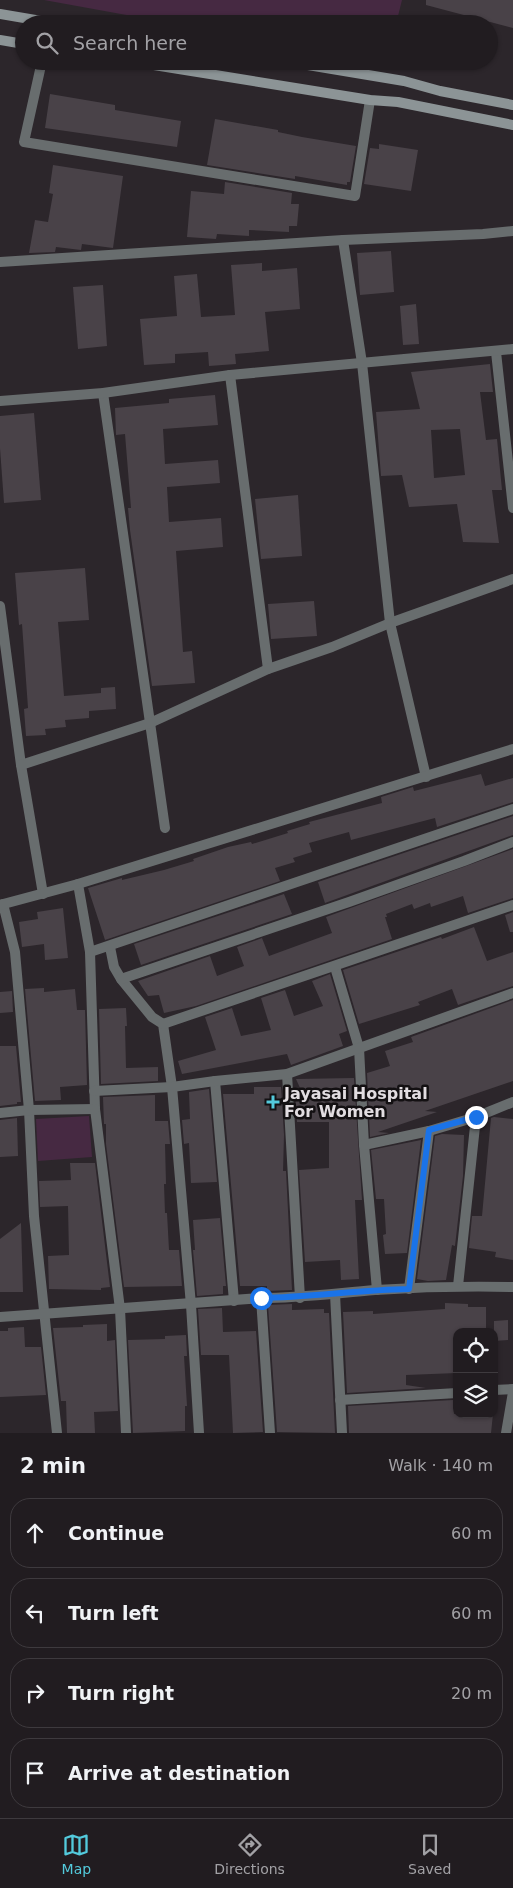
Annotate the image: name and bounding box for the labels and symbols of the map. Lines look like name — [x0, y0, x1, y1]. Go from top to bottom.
place label: Jayasai Hospital For Women — [283, 1084, 428, 1121]
marker: Jayasai Hospital For Women — [266, 1095, 280, 1109]
route end — [465, 1106, 488, 1129]
route start — [250, 1287, 273, 1310]

